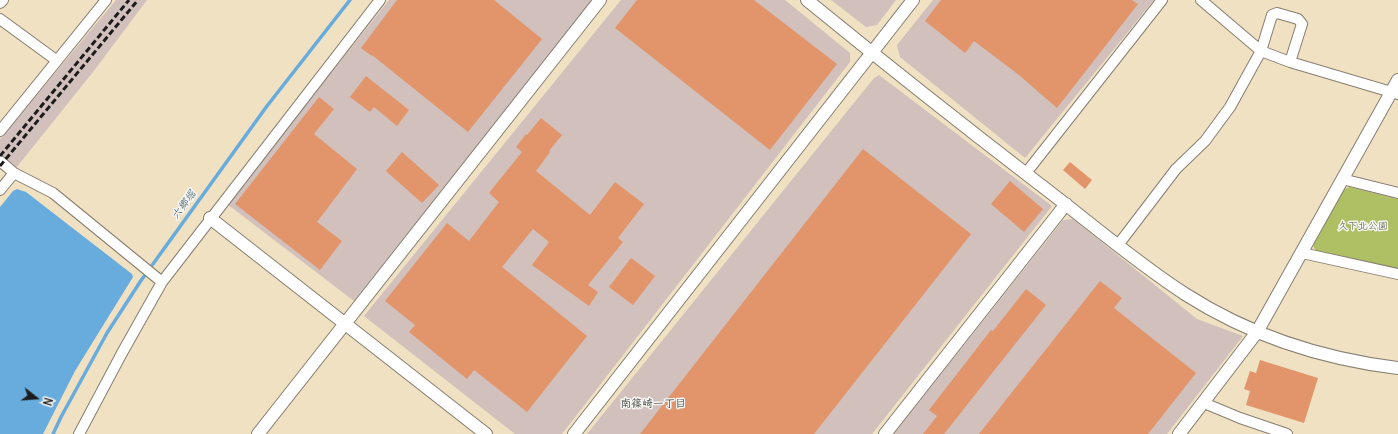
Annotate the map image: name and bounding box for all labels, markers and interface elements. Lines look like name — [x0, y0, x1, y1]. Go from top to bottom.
water label: 六郷堀 — [169, 188, 199, 222]
park label: 久下北公園 — [1338, 220, 1388, 232]
north arrow — [16, 378, 56, 418]
text: N — [40, 396, 55, 407]
district label: 南篠崎一丁目 — [620, 397, 686, 411]

